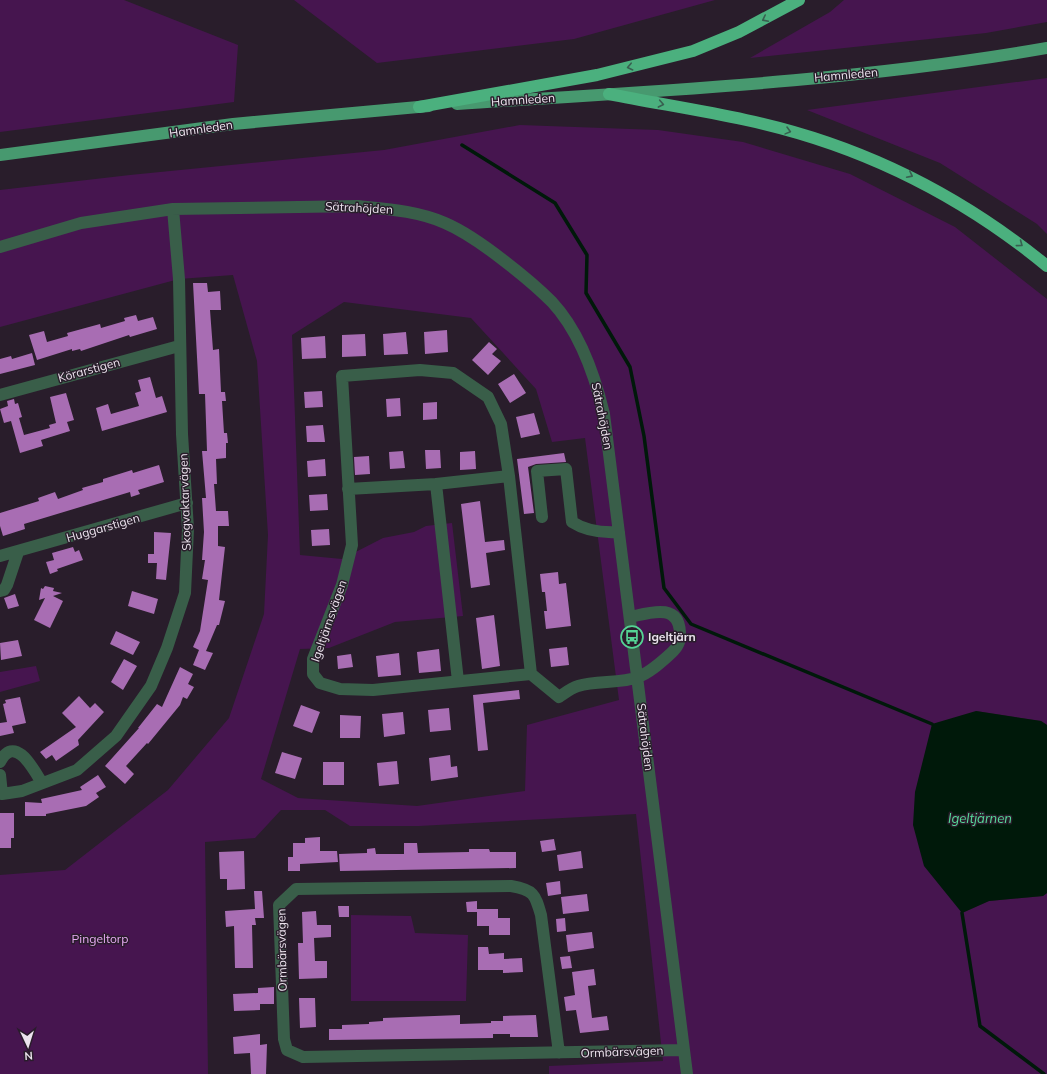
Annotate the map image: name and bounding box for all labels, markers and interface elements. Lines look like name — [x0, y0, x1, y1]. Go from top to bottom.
one-way arrow — [762, 14, 770, 22]
one-way arrow — [627, 63, 633, 71]
street label: Hamnleden — [813, 64, 879, 85]
street label: Hamnleden — [490, 90, 555, 109]
one-way arrow — [658, 99, 664, 108]
street label: Hamnleden — [168, 117, 234, 140]
one-way arrow — [785, 126, 791, 134]
one-way arrow — [906, 171, 913, 178]
street label: Sätrahöjden — [325, 198, 393, 217]
one-way arrow — [1015, 239, 1022, 246]
street label: Körarstigen — [56, 354, 122, 385]
street label: Sätrahöjden — [589, 381, 616, 451]
street label: Skogvaktarvägen — [175, 453, 194, 551]
street label: Huggarstigen — [64, 510, 141, 545]
street label: Igeltjärnsvägen — [308, 578, 350, 664]
bus stop icon: Igeltjärn — [619, 624, 645, 650]
place label: Igeltjärn — [648, 629, 696, 644]
street label: Sätrahöjden — [634, 702, 657, 772]
water label: Igeltjärnen — [948, 810, 1012, 826]
street label: Ormbärsvägen — [273, 908, 290, 992]
park label: Pingeltorp — [72, 931, 128, 946]
north arrow — [8, 1026, 48, 1066]
street label: Ormbärsvägen — [580, 1043, 664, 1060]
text: N — [24, 1049, 33, 1063]

